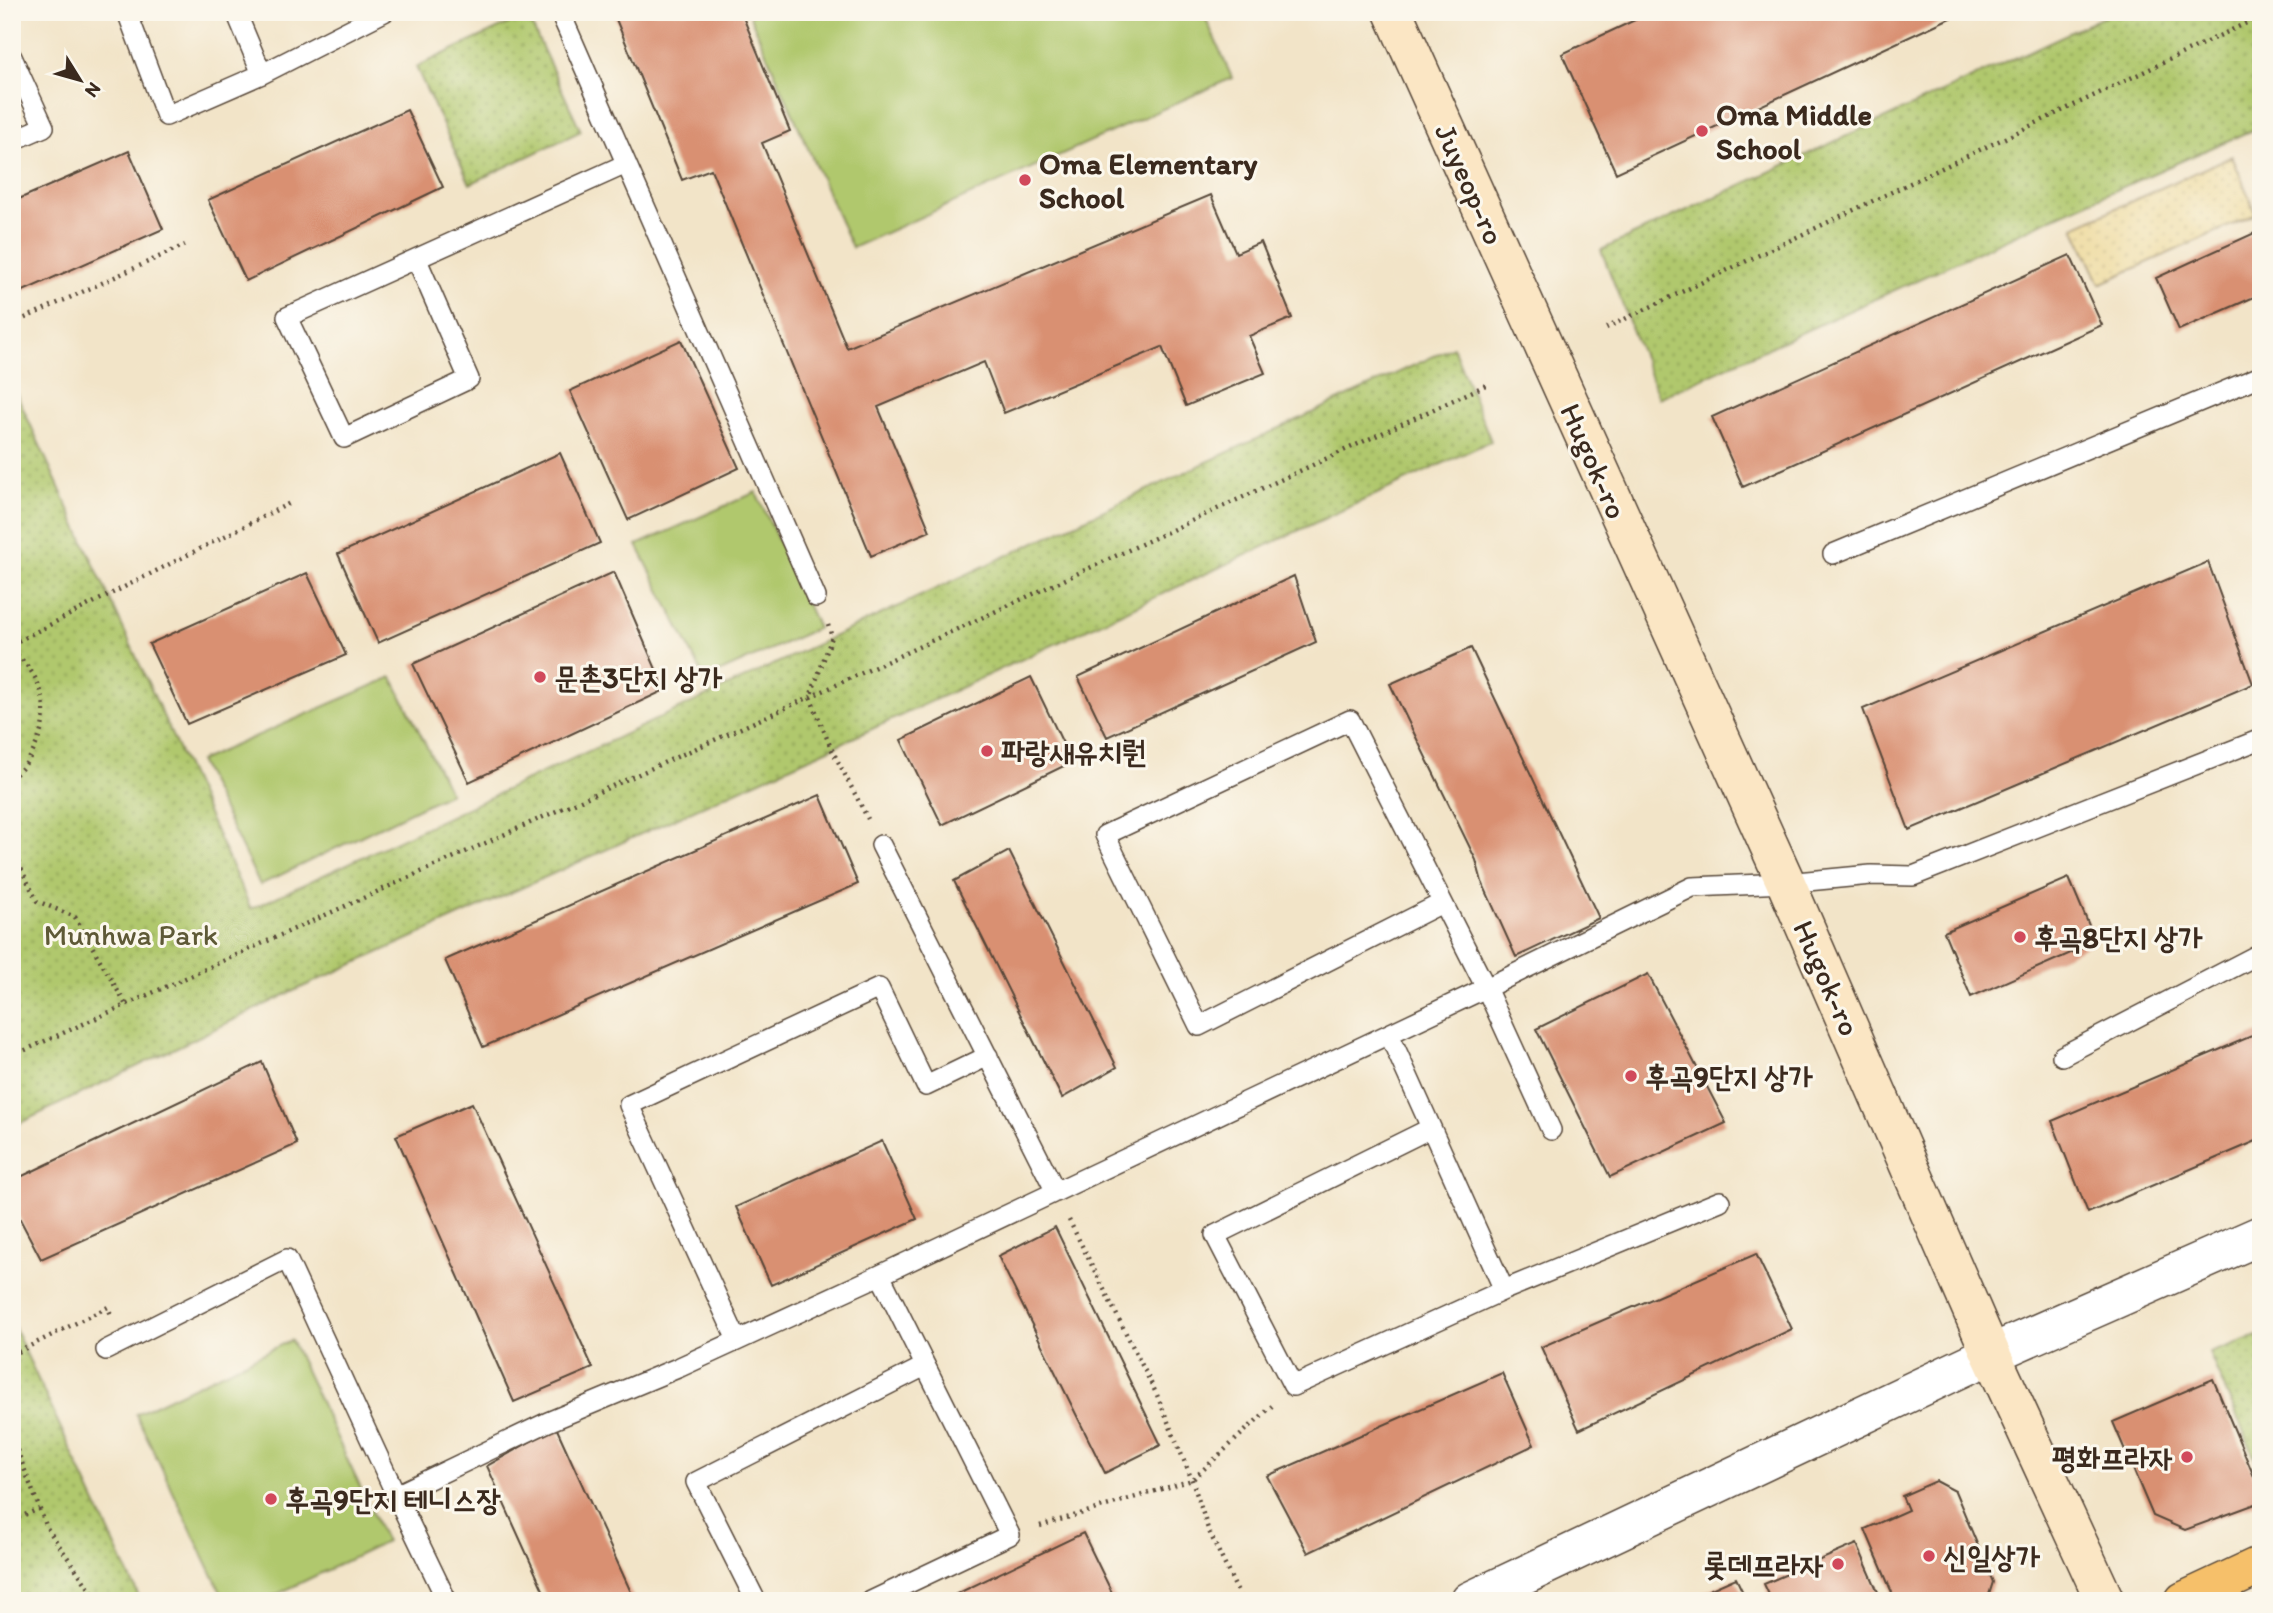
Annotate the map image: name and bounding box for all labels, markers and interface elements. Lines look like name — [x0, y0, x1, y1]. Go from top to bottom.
north arrow — [46, 46, 116, 116]
text: N — [80, 78, 106, 102]
place label: Oma Middle School — [1716, 96, 1872, 167]
street label: Juyeop-ro — [1427, 118, 1513, 250]
marker: Oma Middle School — [1694, 123, 1710, 139]
place label: Oma Elementary School — [1039, 145, 1258, 216]
marker: Oma Elementary School — [1017, 172, 1033, 188]
street label: Hugok-ro — [1552, 398, 1636, 524]
place label: 문촌3단지 상가 — [554, 659, 723, 696]
marker: 문촌3단지 상가 — [532, 669, 548, 685]
place label: 파랑새유치뤈 — [1001, 733, 1146, 770]
marker: 파랑새유치뤈 — [979, 743, 995, 759]
street label: Hugok-ro — [1785, 915, 1869, 1041]
park label: Munhwa Park — [44, 916, 218, 953]
place label: 후곡8단지 상가 — [2034, 919, 2203, 956]
marker: 후곡8단지 상가 — [2012, 929, 2028, 945]
place label: 후곡9단지 상가 — [1645, 1058, 1813, 1095]
marker: 후곡9단지 상가 — [1623, 1068, 1639, 1084]
place label: 평화프라자 — [2052, 1439, 2173, 1476]
marker: 평화프라자 — [2179, 1449, 2195, 1465]
place label: 후곡9단지 테니스장 — [285, 1481, 501, 1518]
marker: 후곡9단지 테니스장 — [263, 1491, 279, 1507]
place label: 신일상가 — [1943, 1538, 2040, 1575]
place label: 롯데프라자 — [1703, 1546, 1824, 1583]
marker: 신일상가 — [1921, 1548, 1937, 1564]
marker: 롯데프라자 — [1830, 1556, 1846, 1572]

